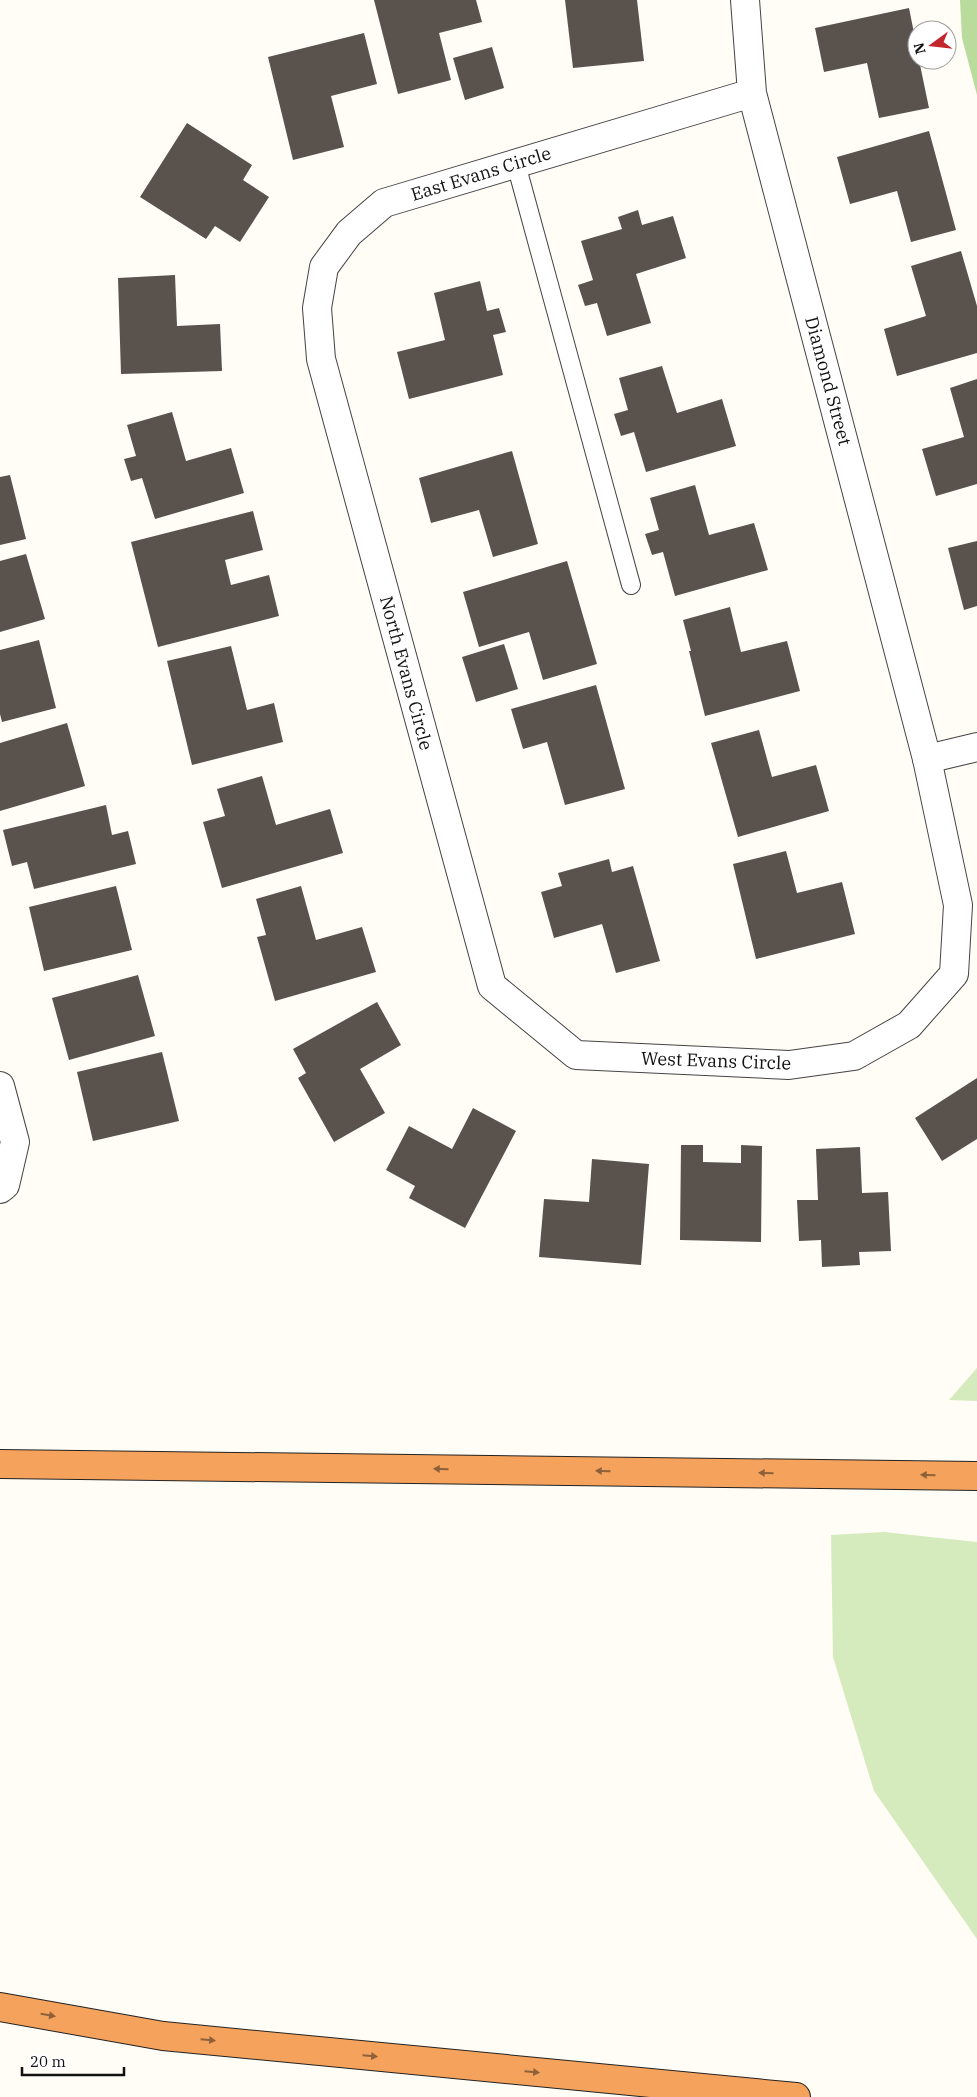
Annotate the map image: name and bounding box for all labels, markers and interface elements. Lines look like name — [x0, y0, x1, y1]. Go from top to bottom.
north arrow — [907, 20, 957, 70]
text: N — [909, 41, 930, 56]
street label: East Evans Circle — [408, 141, 554, 206]
street label: Diamond Street — [800, 314, 857, 448]
street label: North Evans Circle — [375, 593, 438, 753]
street label: West Evans Circle — [641, 1046, 791, 1075]
one-way arrow — [433, 1465, 449, 1473]
one-way arrow — [595, 1467, 611, 1475]
one-way arrow — [758, 1469, 774, 1477]
one-way arrow — [920, 1471, 936, 1479]
one-way arrow — [40, 2012, 56, 2020]
one-way arrow — [201, 2037, 217, 2045]
scale bar — [22, 2044, 125, 2076]
text: 20 m — [30, 2052, 66, 2071]
one-way arrow — [362, 2052, 378, 2060]
one-way arrow — [524, 2068, 540, 2076]

